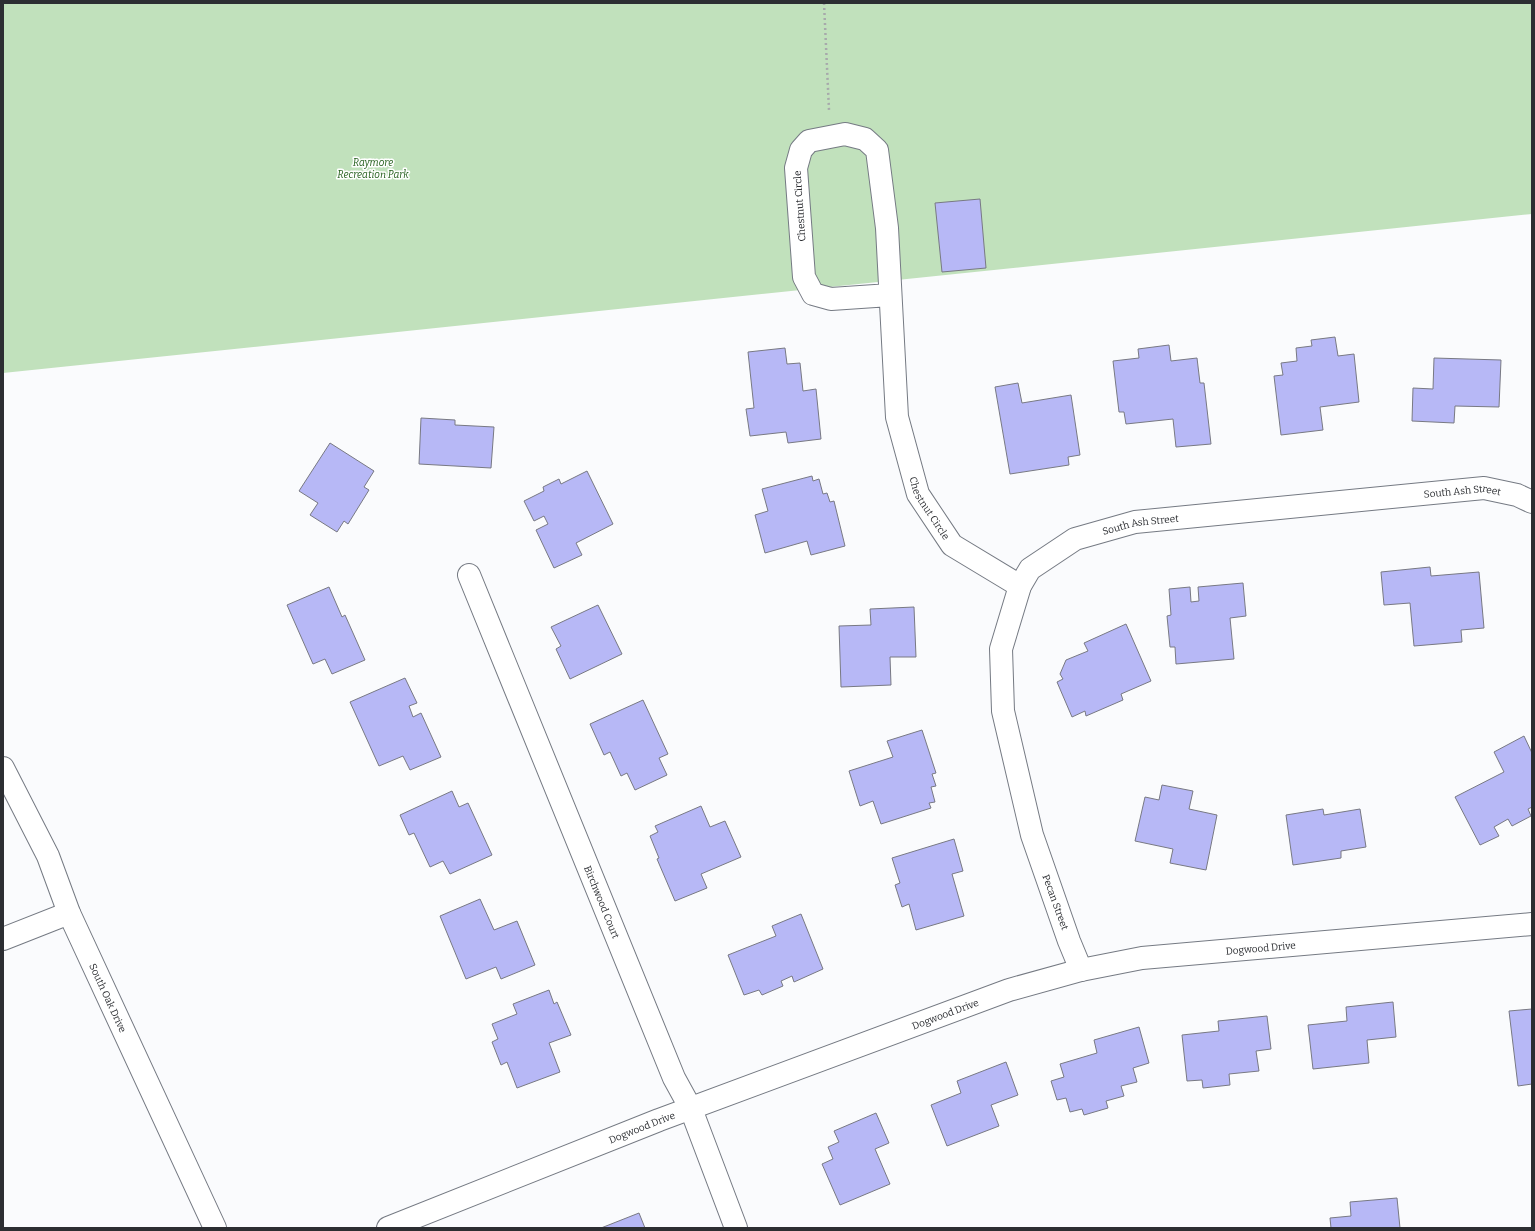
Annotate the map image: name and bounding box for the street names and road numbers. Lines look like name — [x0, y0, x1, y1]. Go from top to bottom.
street label: Chestnut Circle — [792, 170, 808, 242]
street label: Chestnut Circle — [907, 475, 952, 542]
street label: South Ash Street — [1423, 483, 1502, 501]
street label: South Ash Street — [1101, 513, 1180, 538]
street label: Birchwood Court — [581, 864, 622, 941]
street label: Pecan Street — [1039, 873, 1071, 932]
street label: Dogwood Drive — [1225, 940, 1296, 958]
street label: South Oak Drive — [86, 962, 129, 1035]
street label: Dogwood Drive — [910, 997, 981, 1033]
street label: Dogwood Drive — [607, 1110, 677, 1146]

